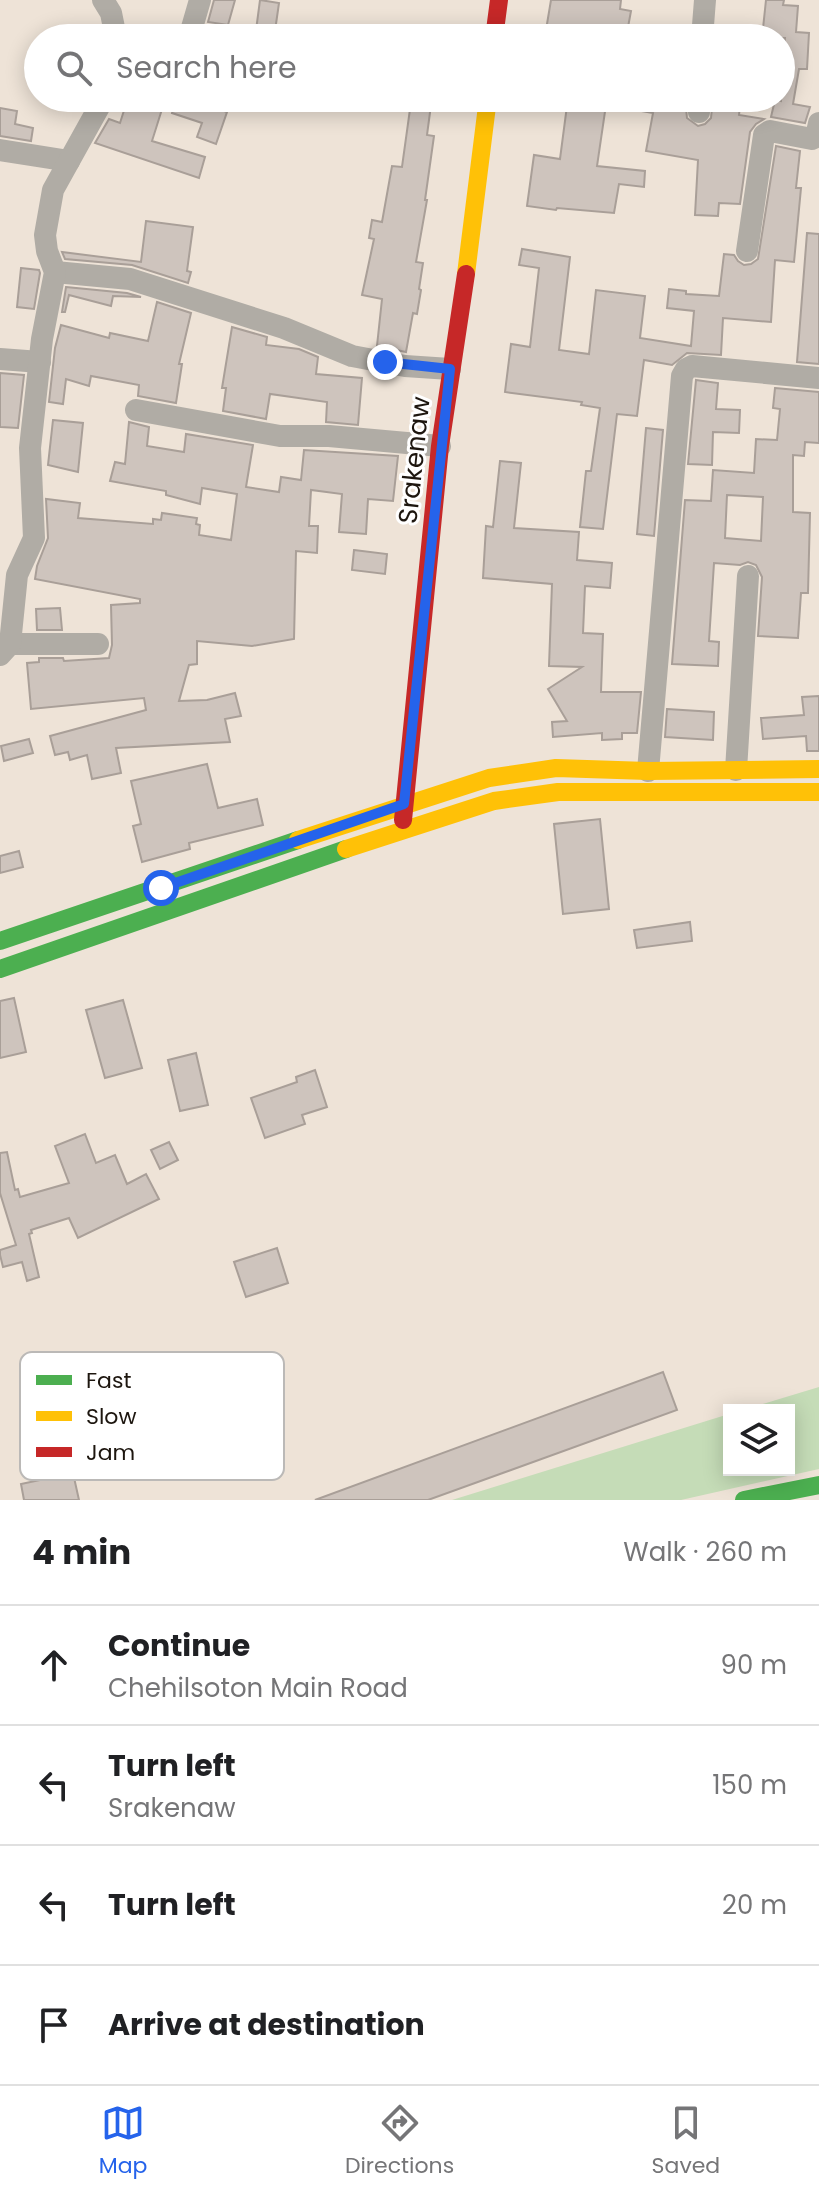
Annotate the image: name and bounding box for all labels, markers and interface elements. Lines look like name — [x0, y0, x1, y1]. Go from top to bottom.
search box — [24, 24, 795, 112]
icon: search — [52, 46, 96, 90]
text: Search here — [116, 46, 297, 89]
route end — [367, 344, 403, 380]
street label: Srakenaw — [389, 395, 439, 525]
route start — [143, 870, 179, 906]
legend — [20, 1352, 284, 1480]
text: Fast — [86, 1365, 131, 1396]
text: Slow — [86, 1401, 136, 1432]
map controls — [723, 1404, 795, 1476]
button: layers — [723, 1404, 795, 1476]
text: Jam — [86, 1437, 135, 1468]
text: 4 min — [32, 1528, 131, 1576]
text: Walk · 260 m — [623, 1534, 787, 1570]
text: Continue — [108, 1624, 250, 1667]
icon: ahead — [32, 1643, 76, 1687]
text: 90 m — [721, 1647, 787, 1683]
text: Chehilsoton Main Road — [108, 1670, 408, 1706]
text: Turn left — [108, 1744, 236, 1787]
icon: left — [32, 1763, 76, 1807]
text: 150 m — [712, 1767, 787, 1803]
text: Srakenaw — [108, 1790, 236, 1826]
icon: left — [32, 1883, 76, 1927]
text: Turn left — [108, 1883, 236, 1926]
text: 20 m — [722, 1887, 787, 1923]
icon: arrive — [32, 2003, 76, 2047]
text: Arrive at destination — [108, 2003, 425, 2046]
tab: Map — [99, 2101, 147, 2182]
tab: Directions — [345, 2101, 454, 2182]
tab: Saved — [652, 2101, 720, 2182]

